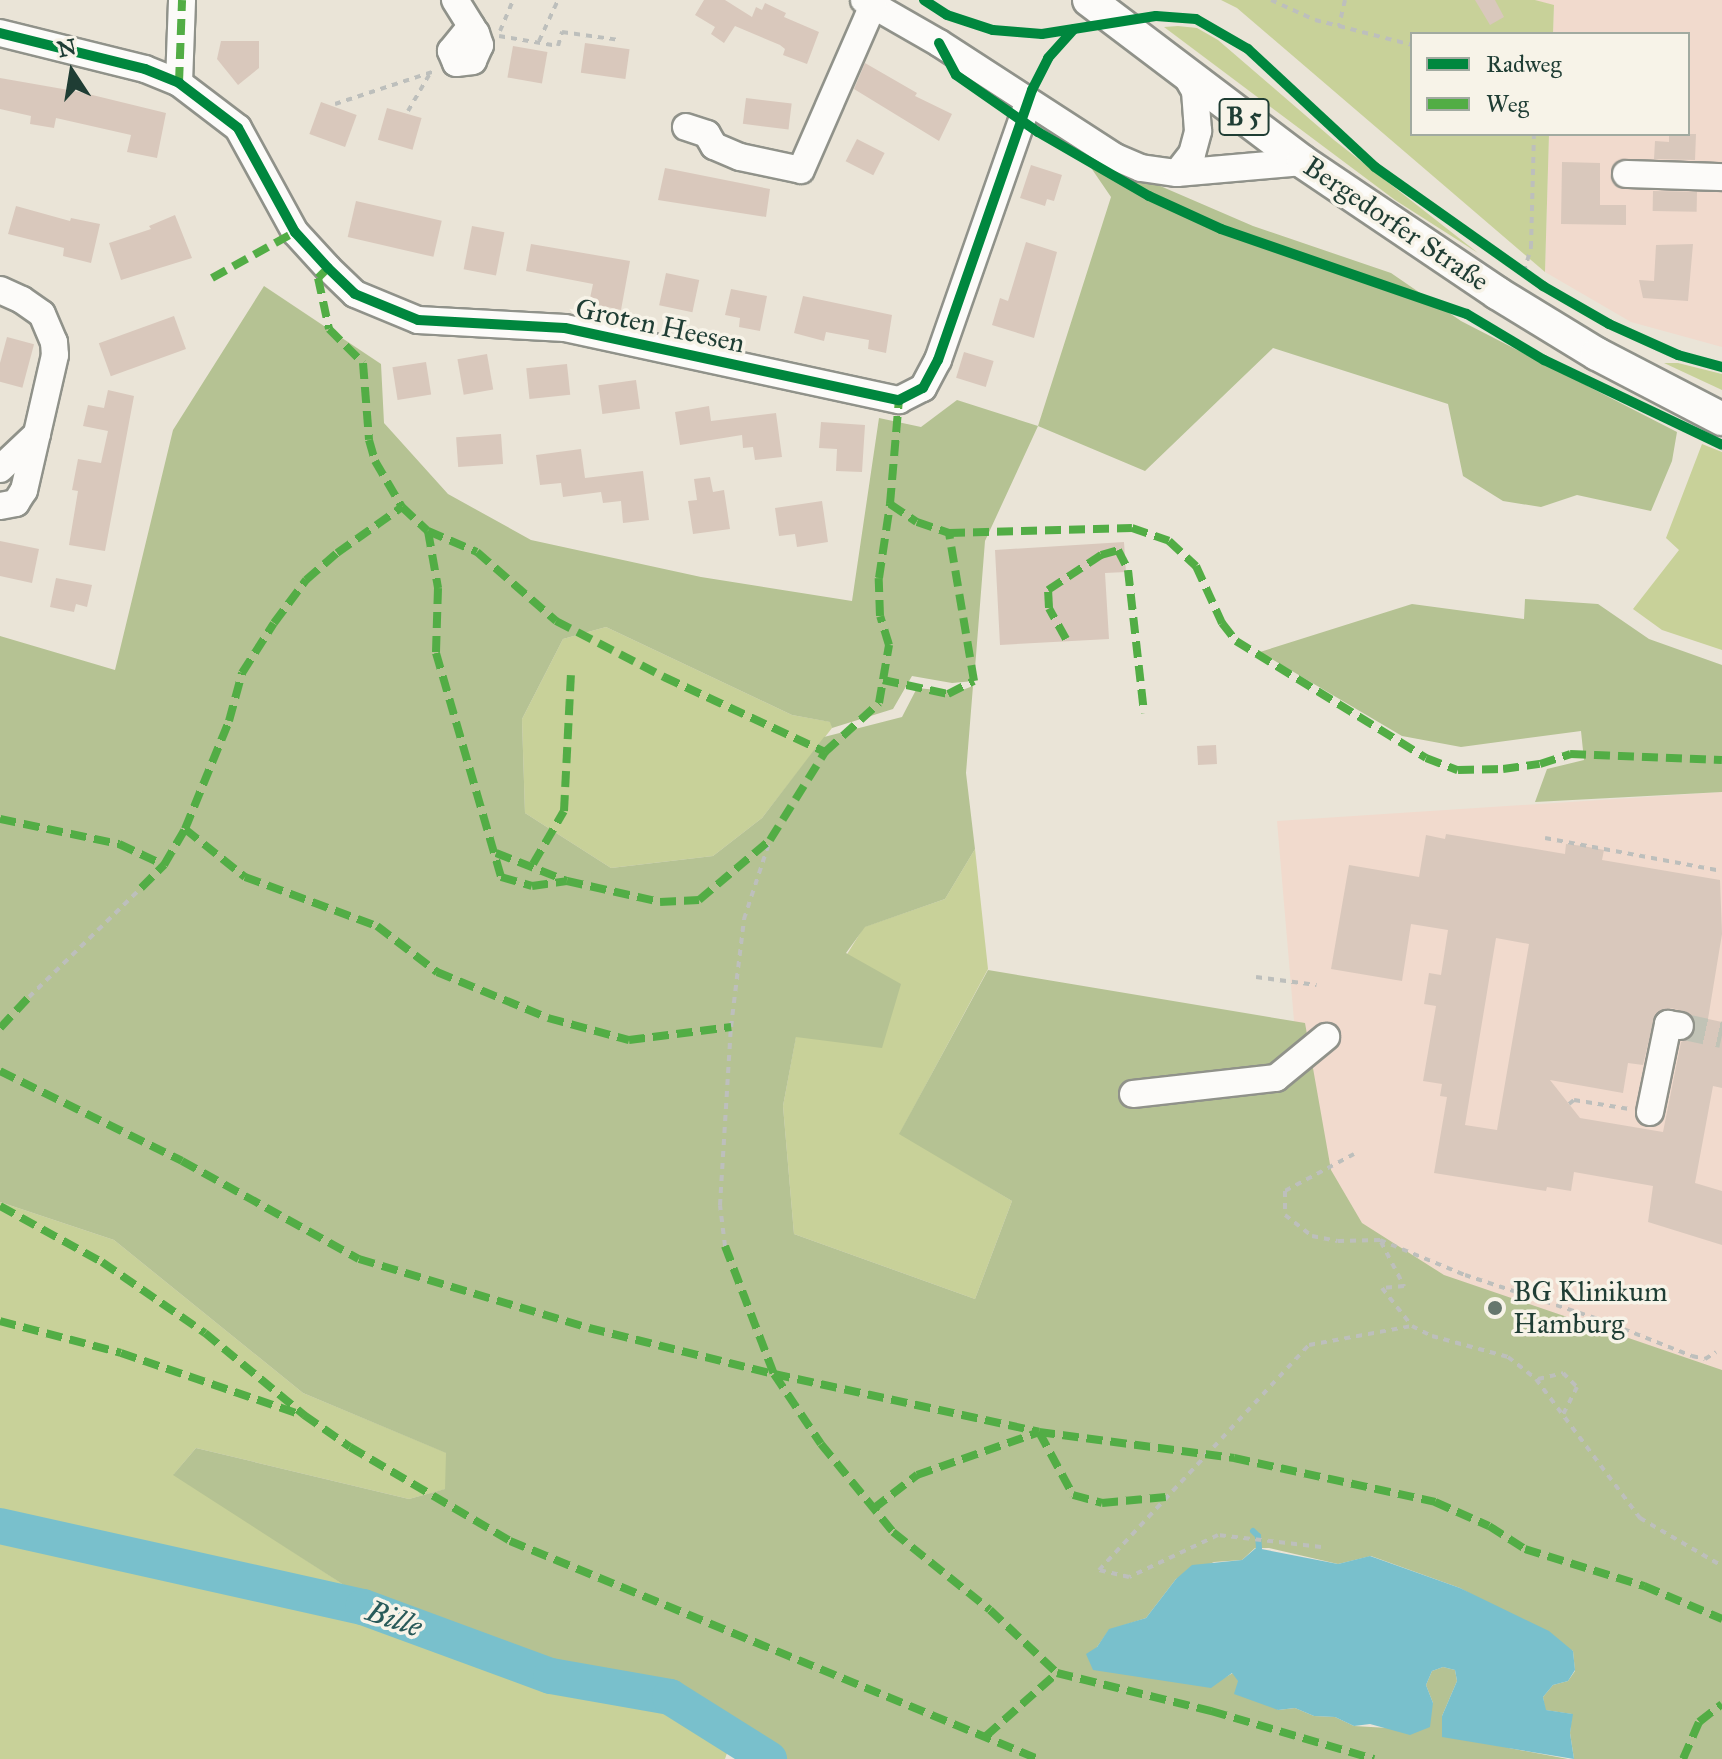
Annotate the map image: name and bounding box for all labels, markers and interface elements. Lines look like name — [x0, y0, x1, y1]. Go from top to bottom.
north arrow — [32, 32, 112, 112]
legend — [1410, 32, 1690, 136]
text: N — [55, 33, 79, 63]
text: Radweg — [1486, 49, 1562, 79]
text: Weg — [1486, 89, 1529, 119]
road number: B 5 — [1218, 95, 1270, 139]
street label: Bergedorfer Straße — [1297, 150, 1495, 298]
street label: Groten Heesen — [572, 292, 748, 360]
place label: BG Klinikum Hamburg — [1513, 1275, 1667, 1341]
marker: BG Klinikum Hamburg — [1484, 1297, 1506, 1319]
water label: Bille — [362, 1593, 426, 1645]

